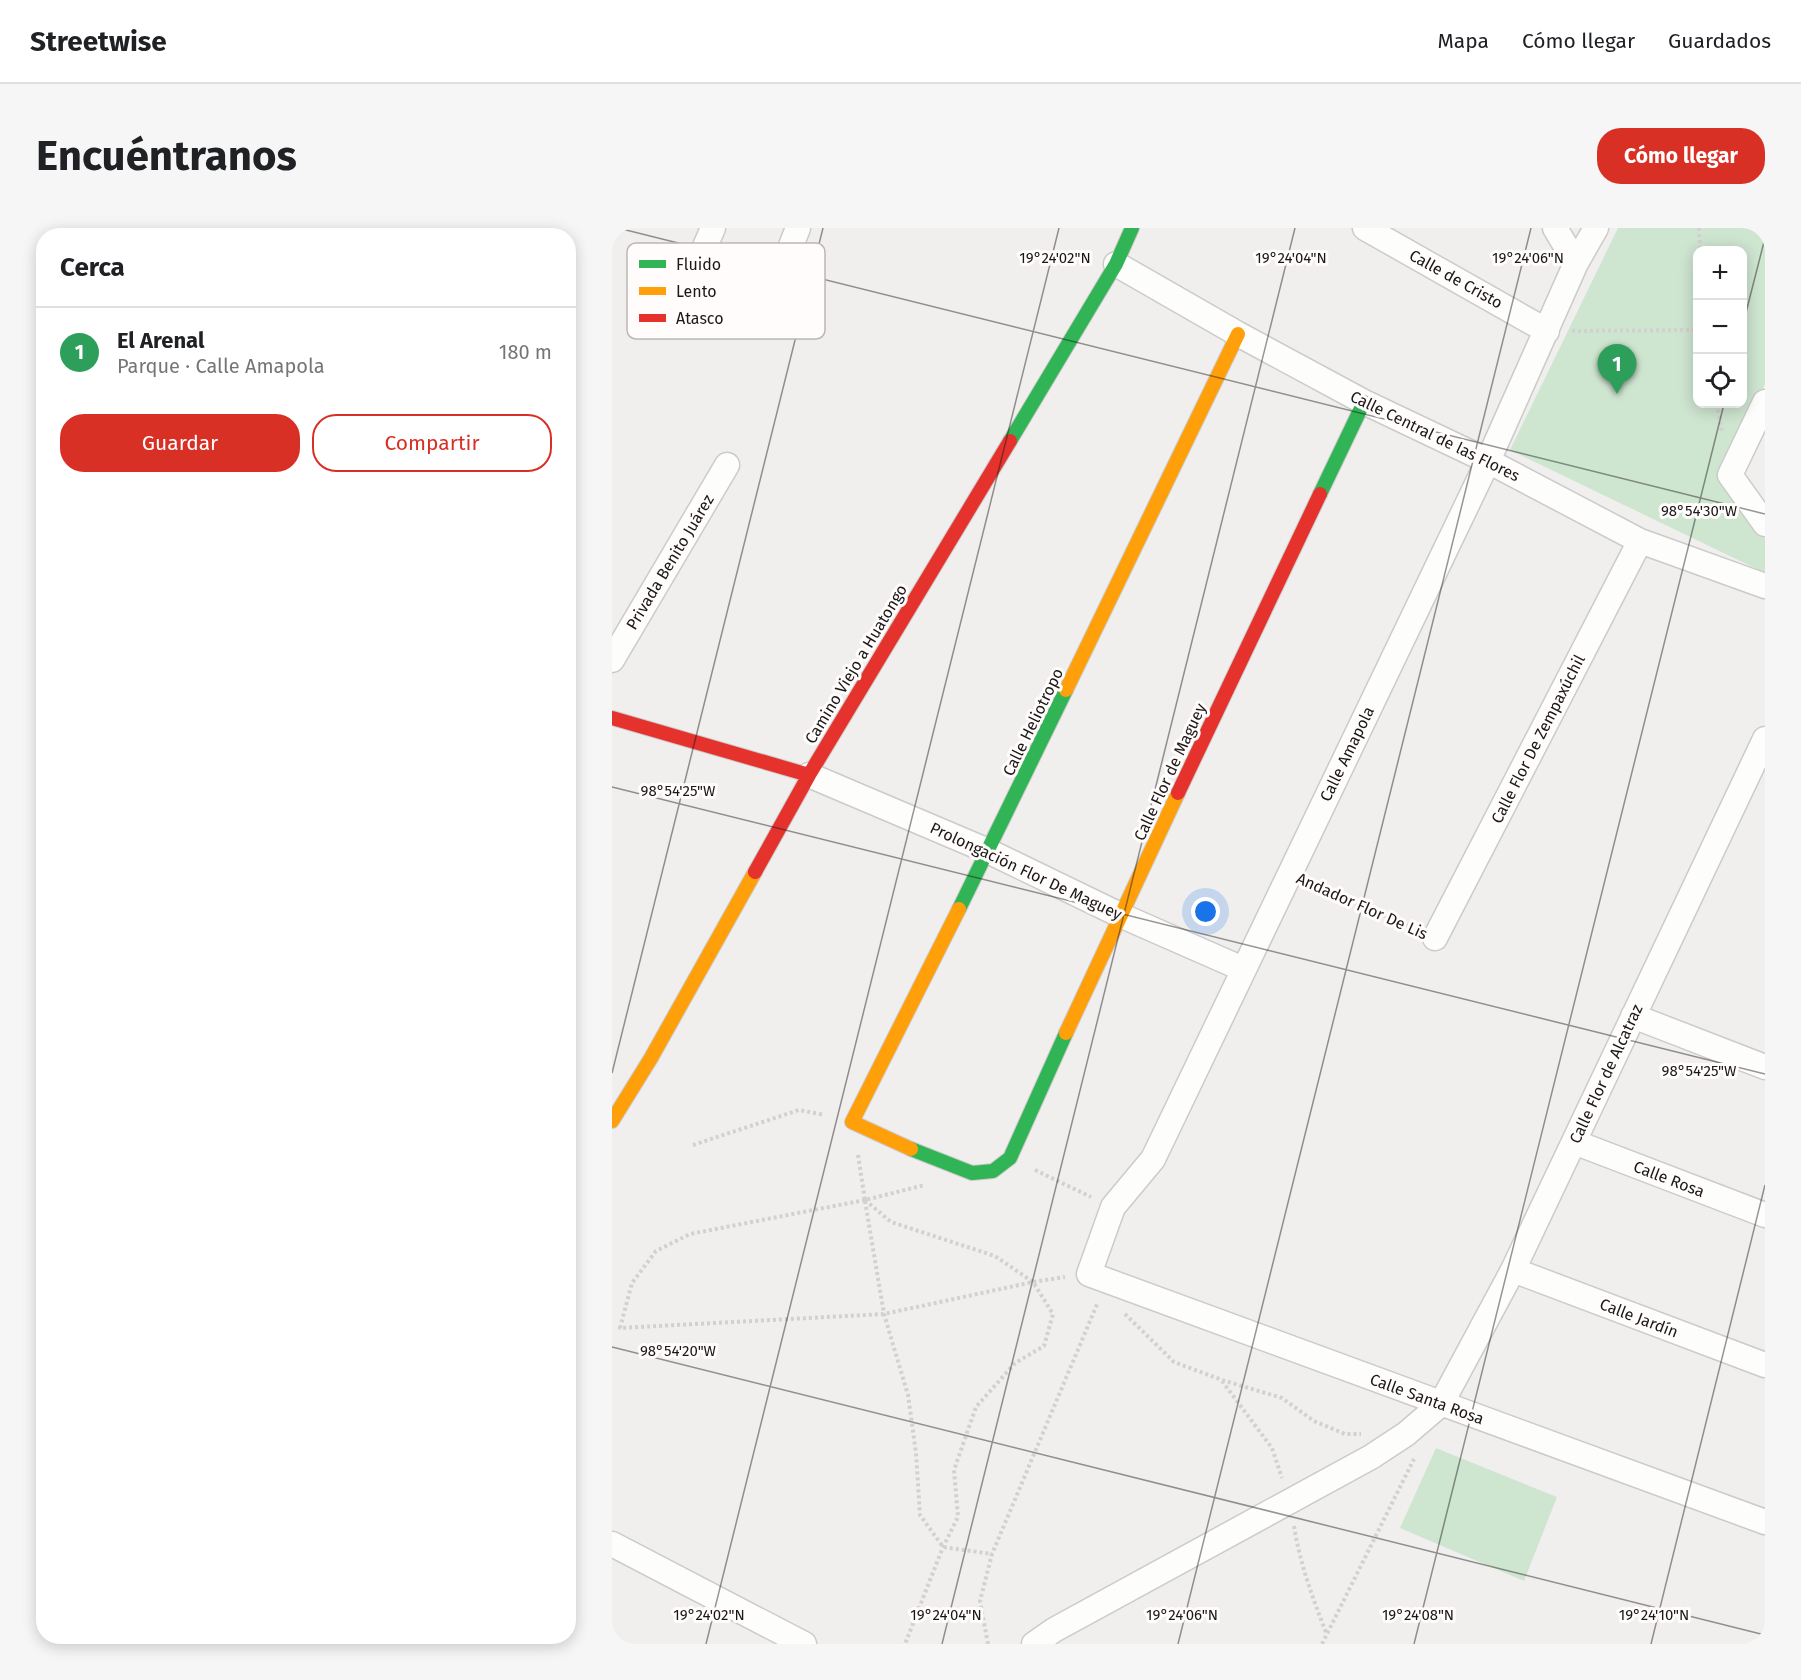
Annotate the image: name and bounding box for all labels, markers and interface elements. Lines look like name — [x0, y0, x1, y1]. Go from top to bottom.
text: Streetwise — [30, 25, 167, 58]
text: Mapa — [1437, 28, 1489, 54]
text: Cómo llegar — [1522, 28, 1635, 54]
text: Guardados — [1668, 28, 1771, 54]
button: Cómo llegar — [1597, 128, 1765, 184]
text: Encuéntranos — [36, 131, 297, 181]
legend — [627, 243, 825, 339]
street label: Calle de Cristo — [1406, 246, 1506, 312]
map controls — [1693, 246, 1747, 408]
button: + — [1693, 246, 1747, 300]
text: 19°24'02"N — [1019, 249, 1091, 267]
text: 19°24'04"N — [1255, 249, 1327, 267]
text: 19°24'06"N — [1492, 249, 1564, 267]
text: Cerca — [60, 252, 125, 283]
text: Fluido — [676, 255, 721, 274]
text: Lento — [676, 282, 717, 301]
button: − — [1693, 300, 1747, 354]
text: Atasco — [676, 309, 724, 328]
text: El Arenal — [117, 327, 204, 354]
text: 1 — [75, 340, 84, 364]
text: 180 m — [499, 340, 552, 364]
pin: 1 — [1598, 344, 1636, 394]
text: Parque · Calle Amapola — [117, 354, 325, 378]
button: locate — [1693, 354, 1747, 408]
street label: Calle Central de las Flores — [1347, 387, 1523, 485]
button: Guardar — [60, 414, 300, 472]
button: Compartir — [312, 414, 552, 472]
street label: Privada Benito Juárez — [622, 491, 718, 633]
text: 98°54'30"W — [1661, 502, 1738, 520]
street label: Camino Viejo a Huatongo — [801, 581, 911, 747]
street label: Calle Flor De Zempaxúchil — [1487, 651, 1589, 826]
street label: Calle Heliotropo — [999, 665, 1067, 779]
street label: Calle Flor de Maguey — [1130, 700, 1210, 844]
street label: Calle Amapola — [1316, 703, 1378, 805]
text: 98°54'25"W — [641, 782, 716, 800]
street label: Prolongación Flor De Maguey — [927, 818, 1125, 924]
street label: Andador Flor De Lis — [1294, 869, 1430, 943]
your location — [1191, 897, 1220, 926]
street label: Calle Flor de Alcatraz — [1565, 1001, 1647, 1147]
text: 98°54'25"W — [1662, 1062, 1737, 1080]
street label: Calle Rosa — [1631, 1157, 1707, 1201]
street label: Calle Jardín — [1597, 1294, 1681, 1342]
text: 98°54'20"W — [640, 1342, 717, 1360]
street label: Calle Santa Rosa — [1367, 1370, 1487, 1428]
text: 19°24'02"N — [673, 1606, 745, 1624]
text: 19°24'04"N — [910, 1606, 982, 1624]
text: 19°24'06"N — [1146, 1606, 1218, 1624]
text: 19°24'08"N — [1382, 1606, 1454, 1624]
text: 19°24'10"N — [1619, 1606, 1689, 1624]

